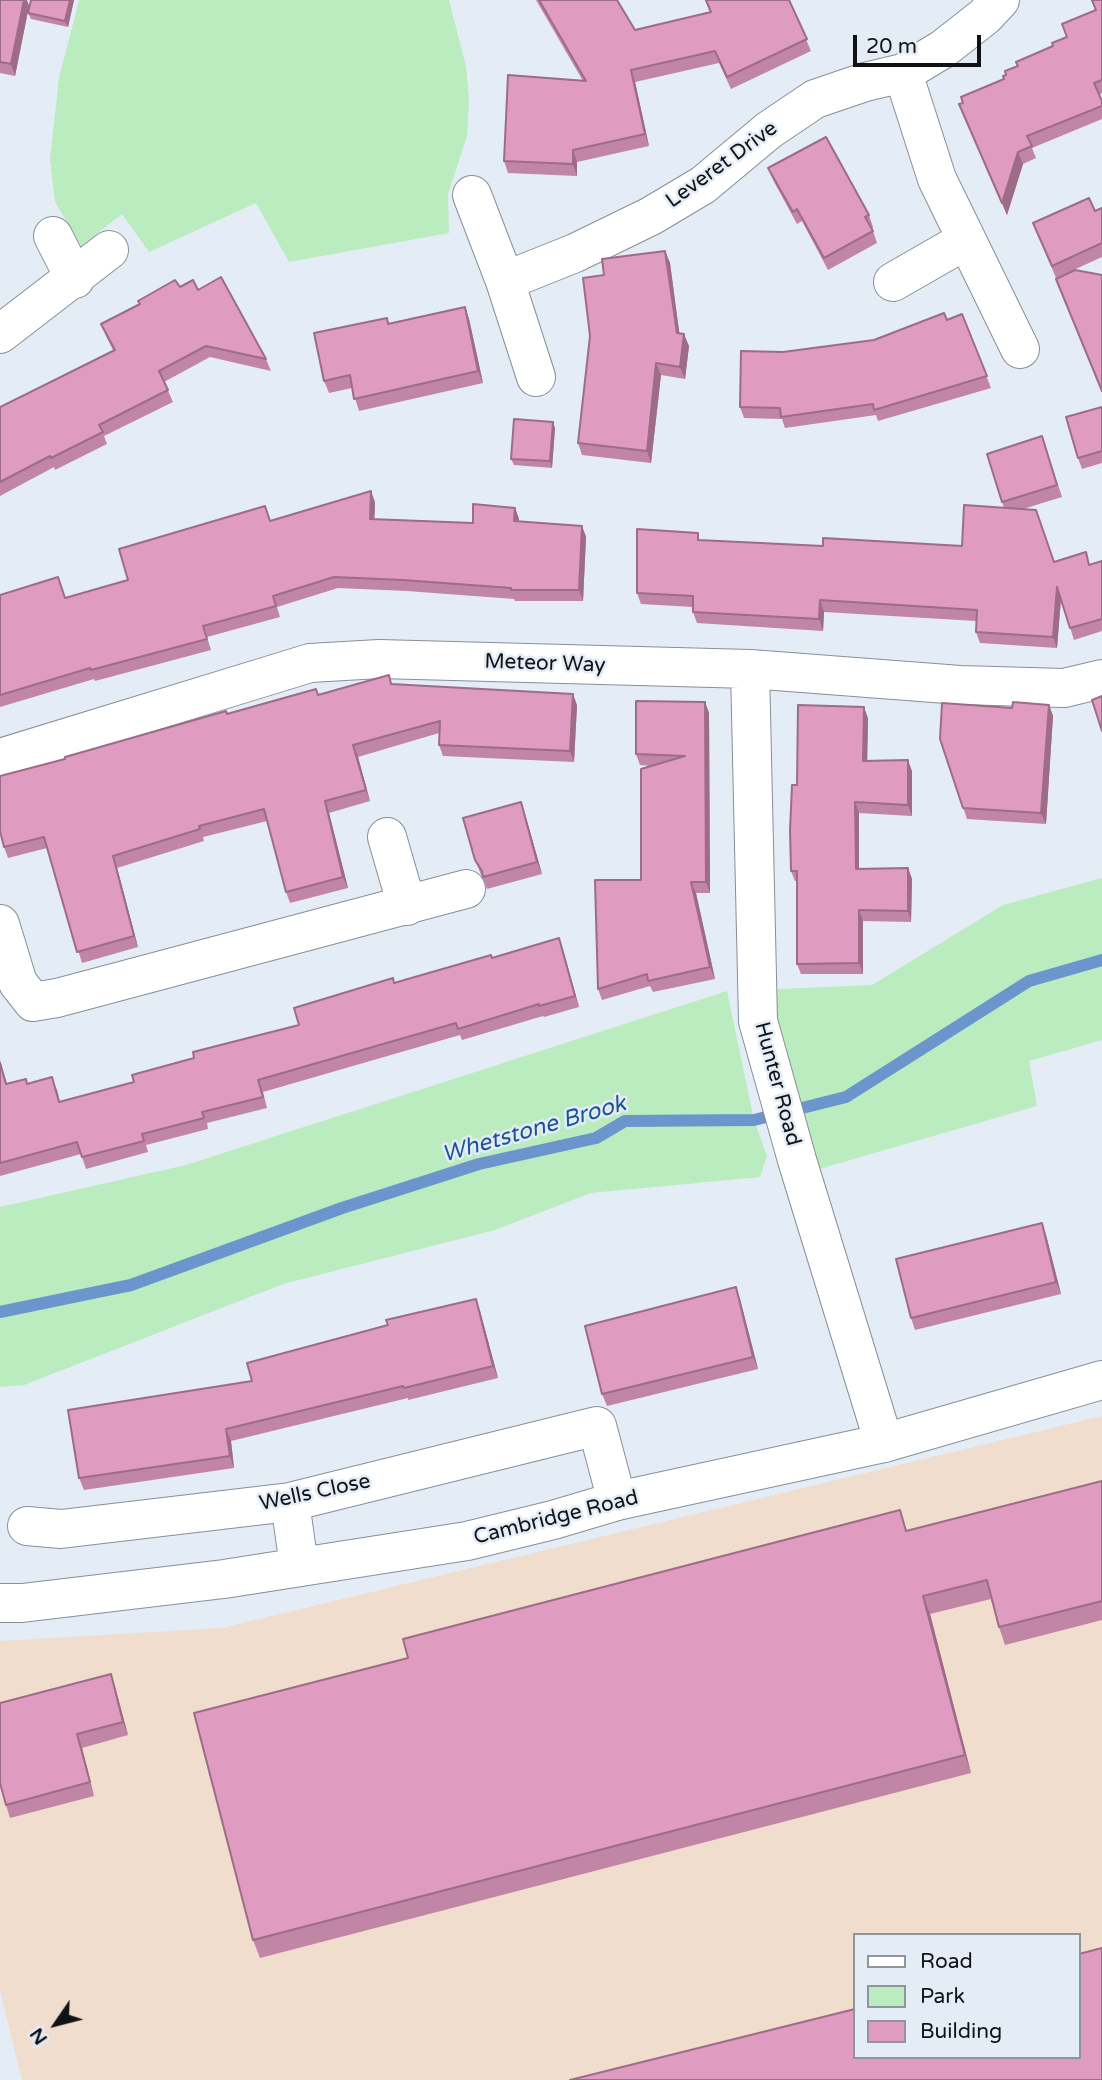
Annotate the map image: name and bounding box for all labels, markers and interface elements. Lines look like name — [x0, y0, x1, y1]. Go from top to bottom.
scale bar — [857, 21, 985, 65]
text: 20 m — [866, 34, 917, 59]
street label: Leveret Drive — [661, 116, 783, 214]
street label: Meteor Way — [484, 649, 606, 679]
street label: Hunter Road — [748, 1019, 806, 1149]
water label: Whetstone Brook — [439, 1090, 629, 1170]
street label: Wells Close — [257, 1469, 373, 1517]
street label: Cambridge Road — [471, 1485, 641, 1551]
legend — [853, 1933, 1081, 2059]
text: Road — [920, 1949, 973, 1974]
text: Park — [920, 1984, 965, 2009]
north arrow — [21, 1989, 91, 2059]
text: Building — [920, 2019, 1002, 2044]
text: N — [25, 2023, 52, 2049]

